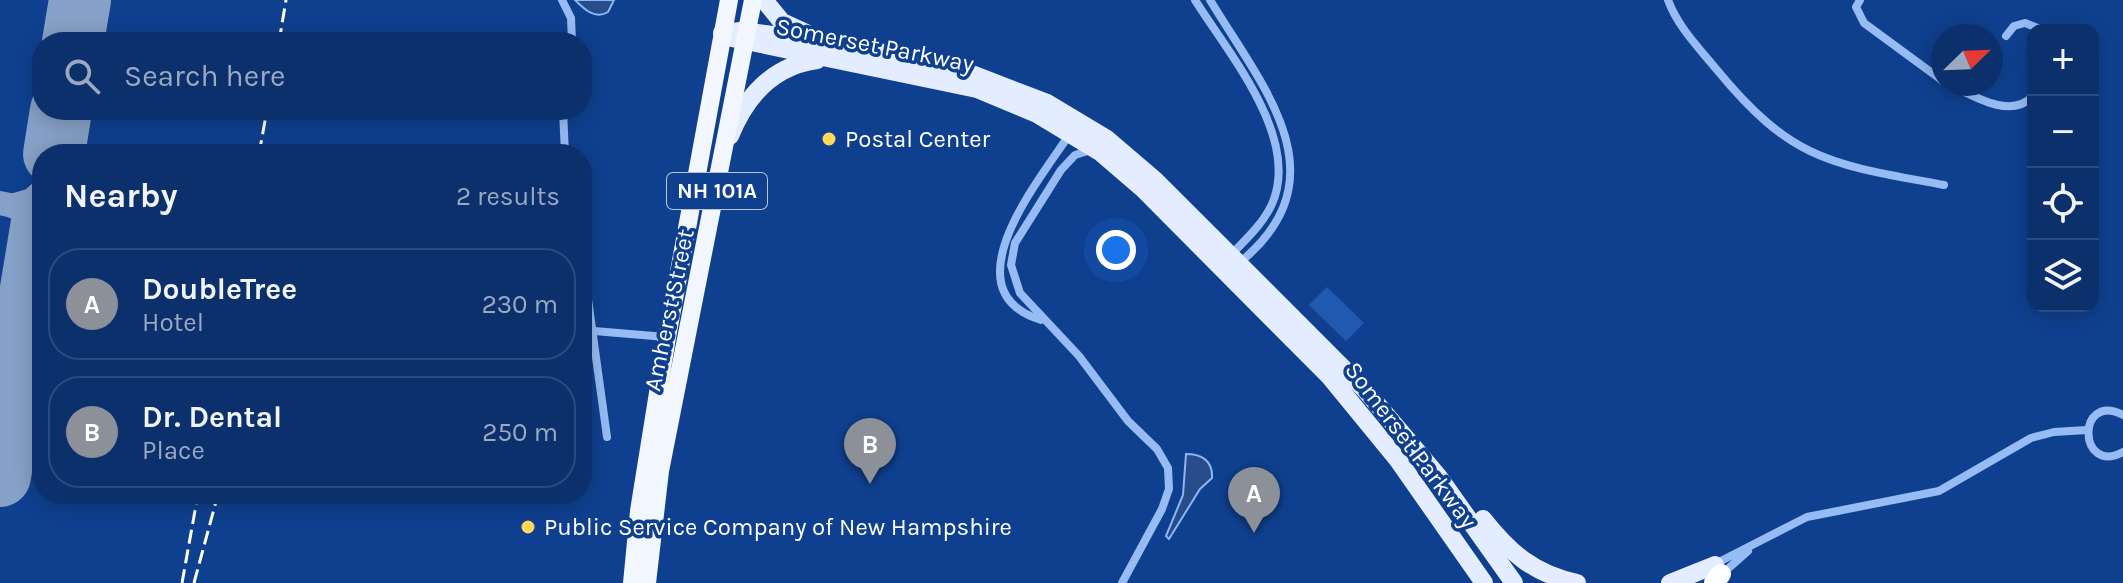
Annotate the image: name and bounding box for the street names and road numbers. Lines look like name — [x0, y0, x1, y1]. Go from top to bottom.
street label: Somerset Parkway — [774, 12, 976, 78]
road number: NH 101A — [667, 173, 767, 209]
street label: Amherst Street — [638, 226, 700, 394]
street label: Somerset Parkway — [1339, 356, 1483, 534]

